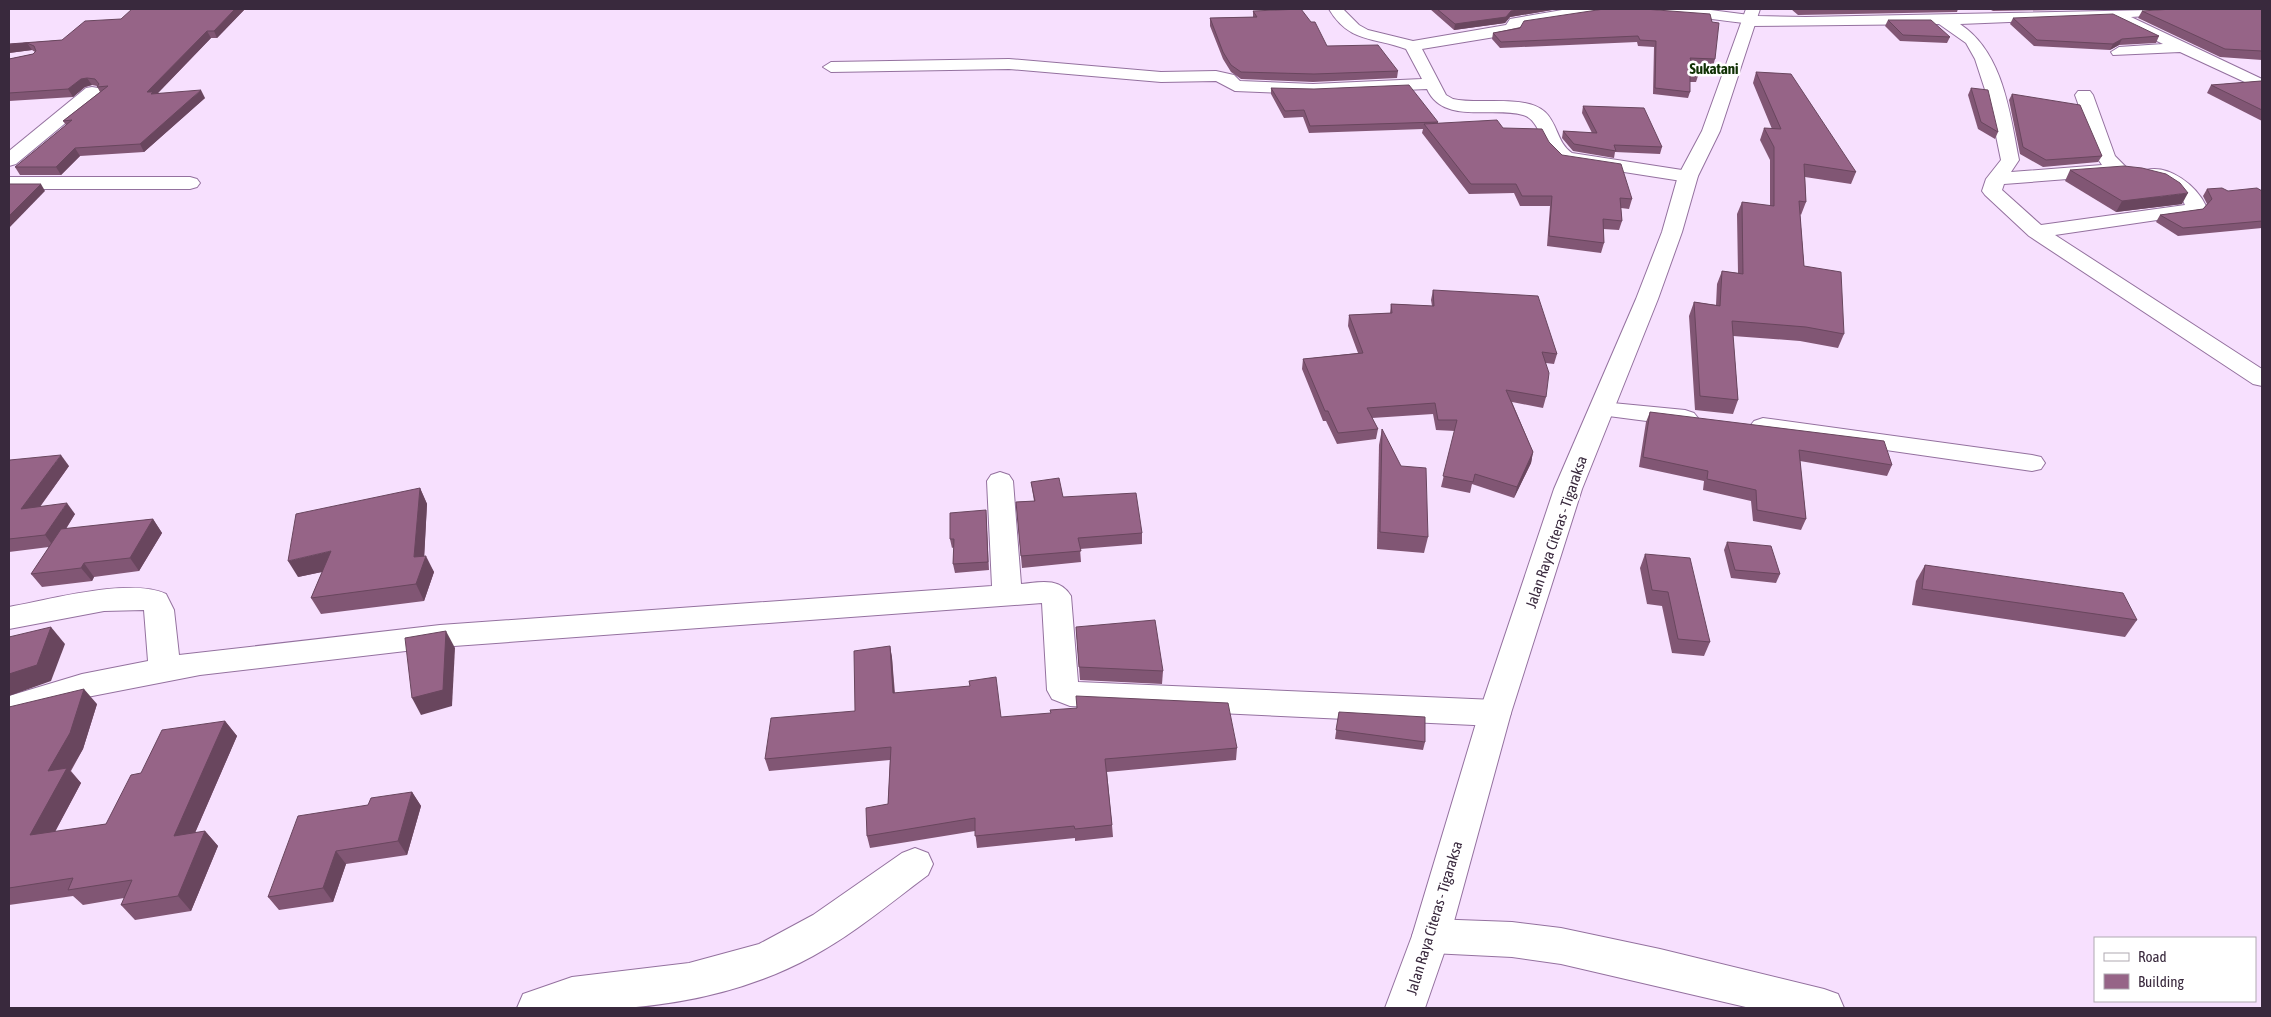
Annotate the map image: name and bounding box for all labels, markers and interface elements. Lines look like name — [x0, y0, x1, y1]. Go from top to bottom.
district label: Sukatani — [1689, 60, 1739, 77]
street label: Jalan Raya Citeras - Tigaraksa — [1522, 454, 1590, 610]
street label: Jalan Raya Citeras - Tigaraksa — [1403, 839, 1466, 997]
legend — [2094, 937, 2256, 1002]
text: Road — [2138, 948, 2167, 965]
text: Building — [2138, 973, 2184, 990]

